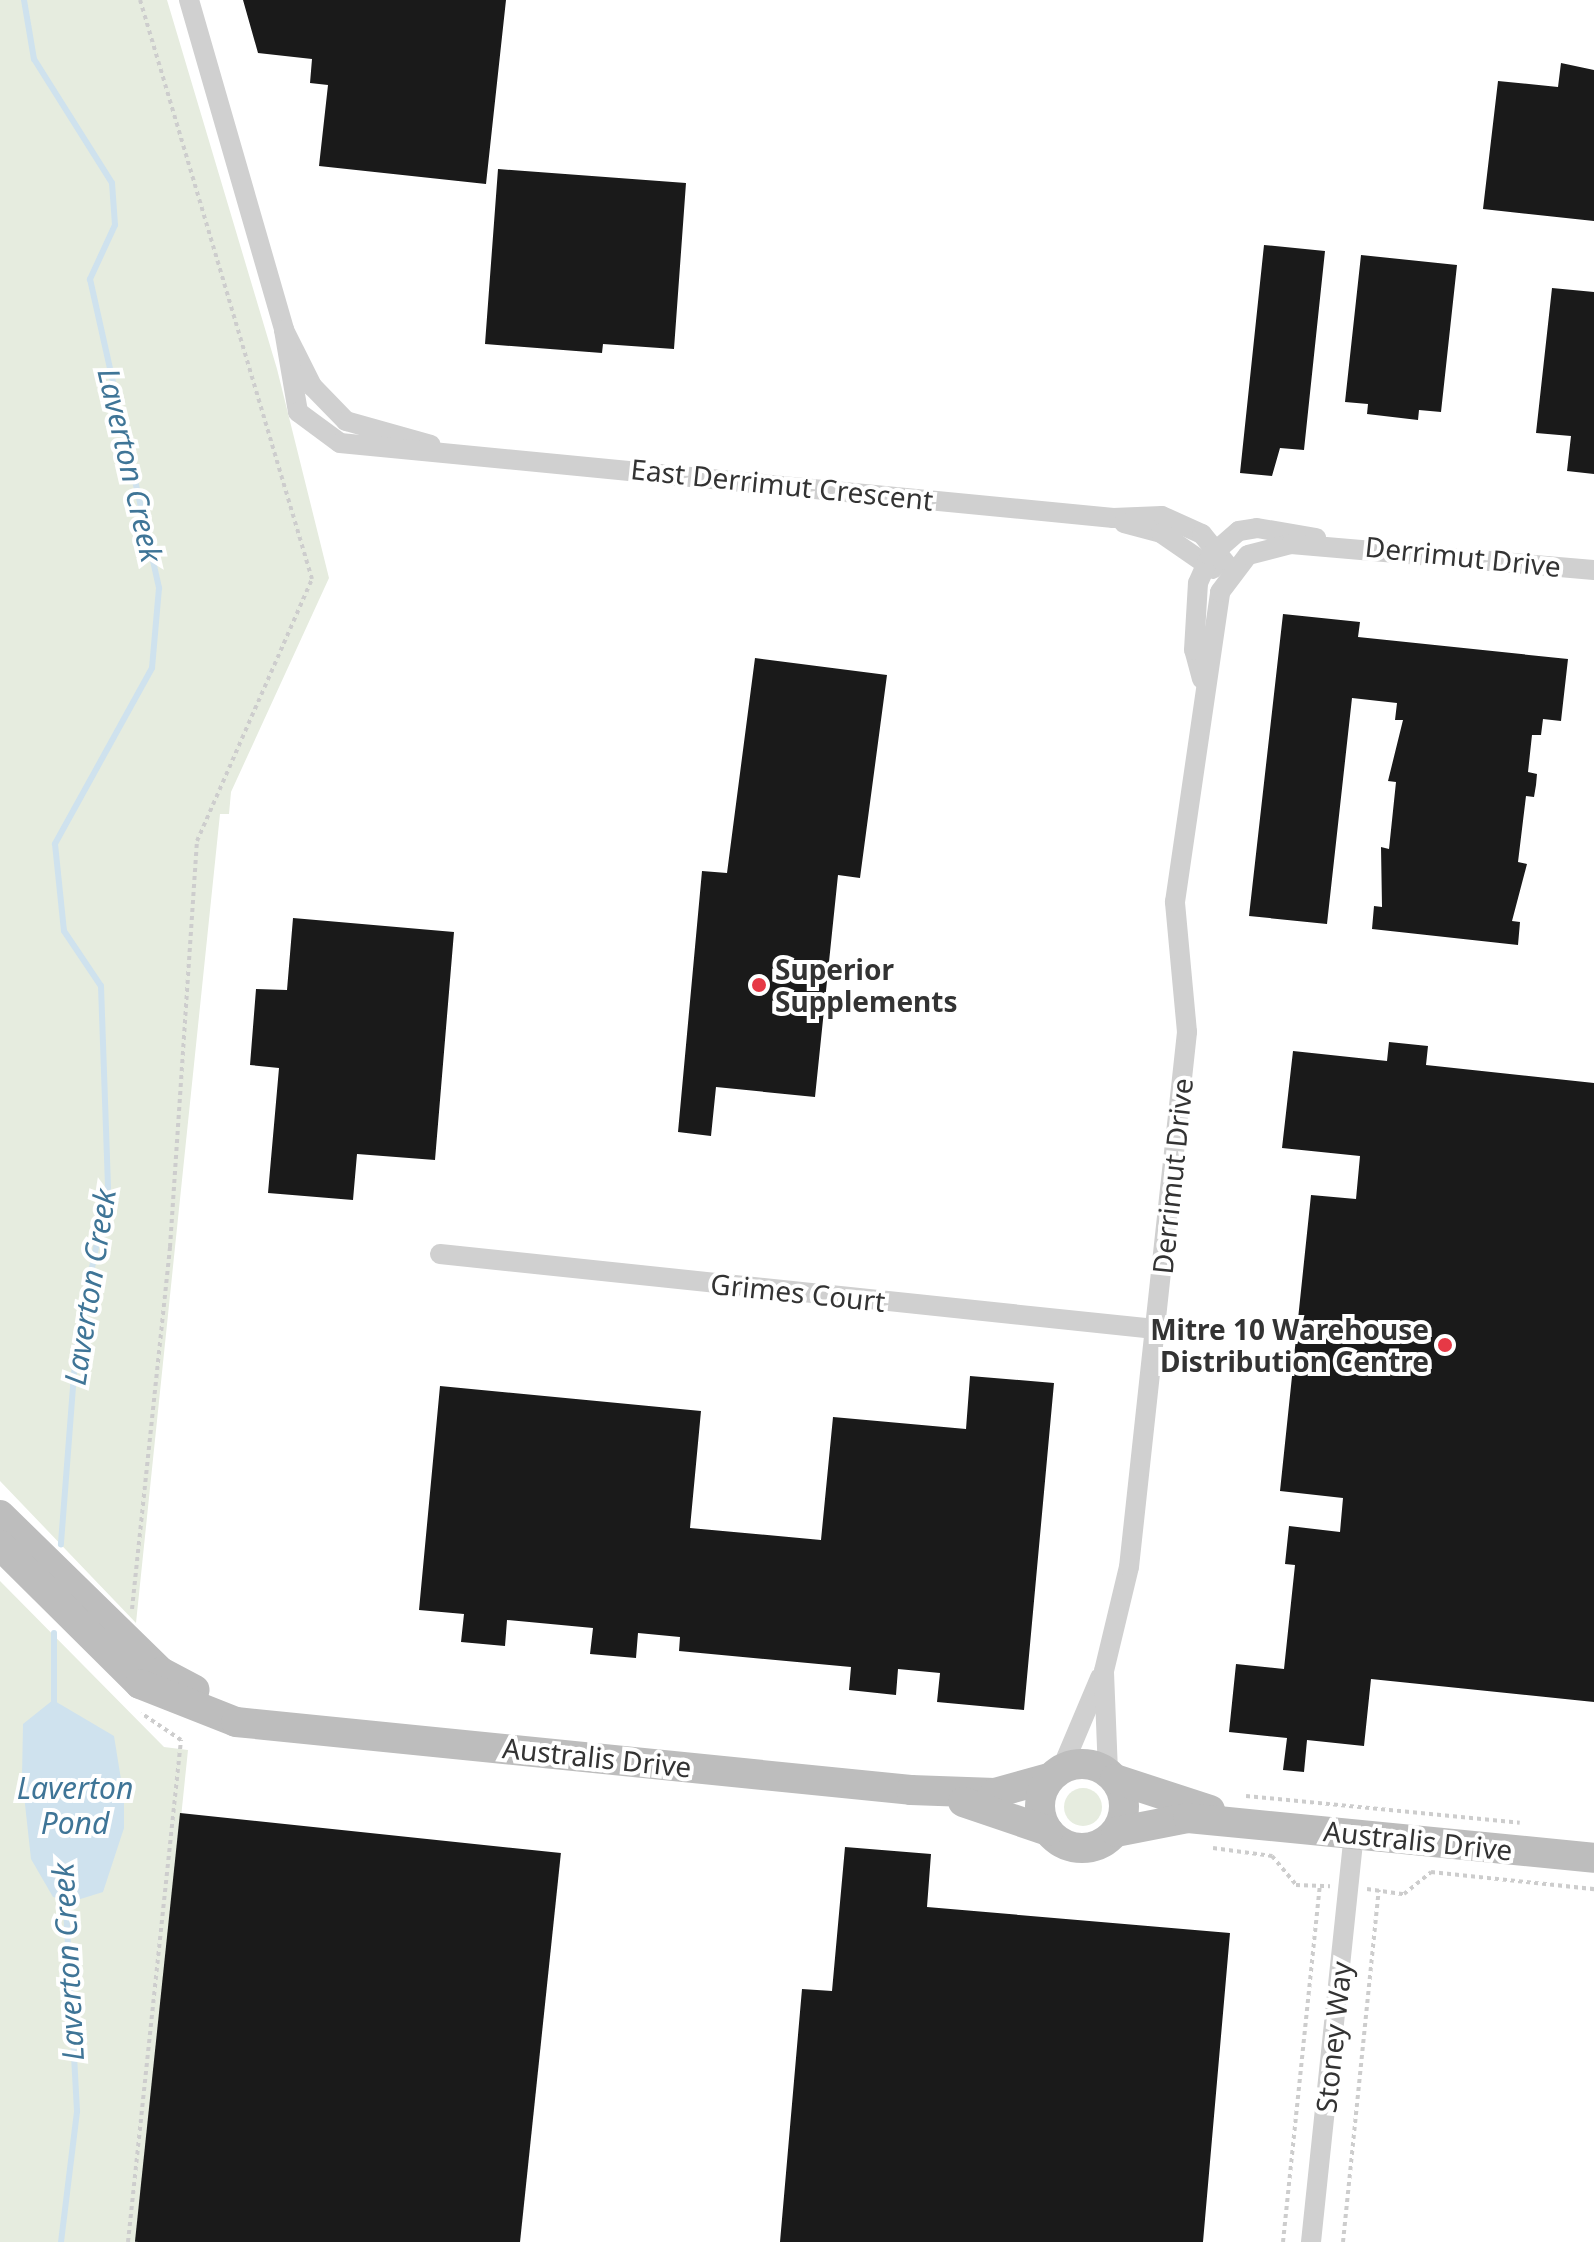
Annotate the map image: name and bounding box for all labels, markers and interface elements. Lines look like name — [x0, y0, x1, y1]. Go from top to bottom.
water label: Laverton Creek — [90, 364, 170, 566]
street label: East Derrimut Crescent — [629, 451, 935, 517]
street label: Derrimut Drive — [1363, 529, 1563, 583]
place label: Superior Supplements — [775, 952, 958, 1018]
marker: Superior Supplements — [750, 976, 768, 994]
street label: Derrimut Drive — [1145, 1076, 1199, 1276]
water label: Laverton Creek — [57, 1186, 123, 1388]
street label: Grimes Court — [709, 1266, 887, 1318]
place label: Mitre 10 Warehouse Distribution Centre — [1150, 1312, 1429, 1378]
marker: Mitre 10 Warehouse Distribution Centre — [1436, 1336, 1454, 1354]
street label: Australis Drive — [501, 1730, 693, 1784]
water label: Laverton Pond — [17, 1770, 133, 1840]
street label: Australis Drive — [1322, 1813, 1514, 1867]
water label: Laverton Creek — [45, 1862, 91, 2062]
street label: Stoney Way — [1308, 1960, 1358, 2114]

